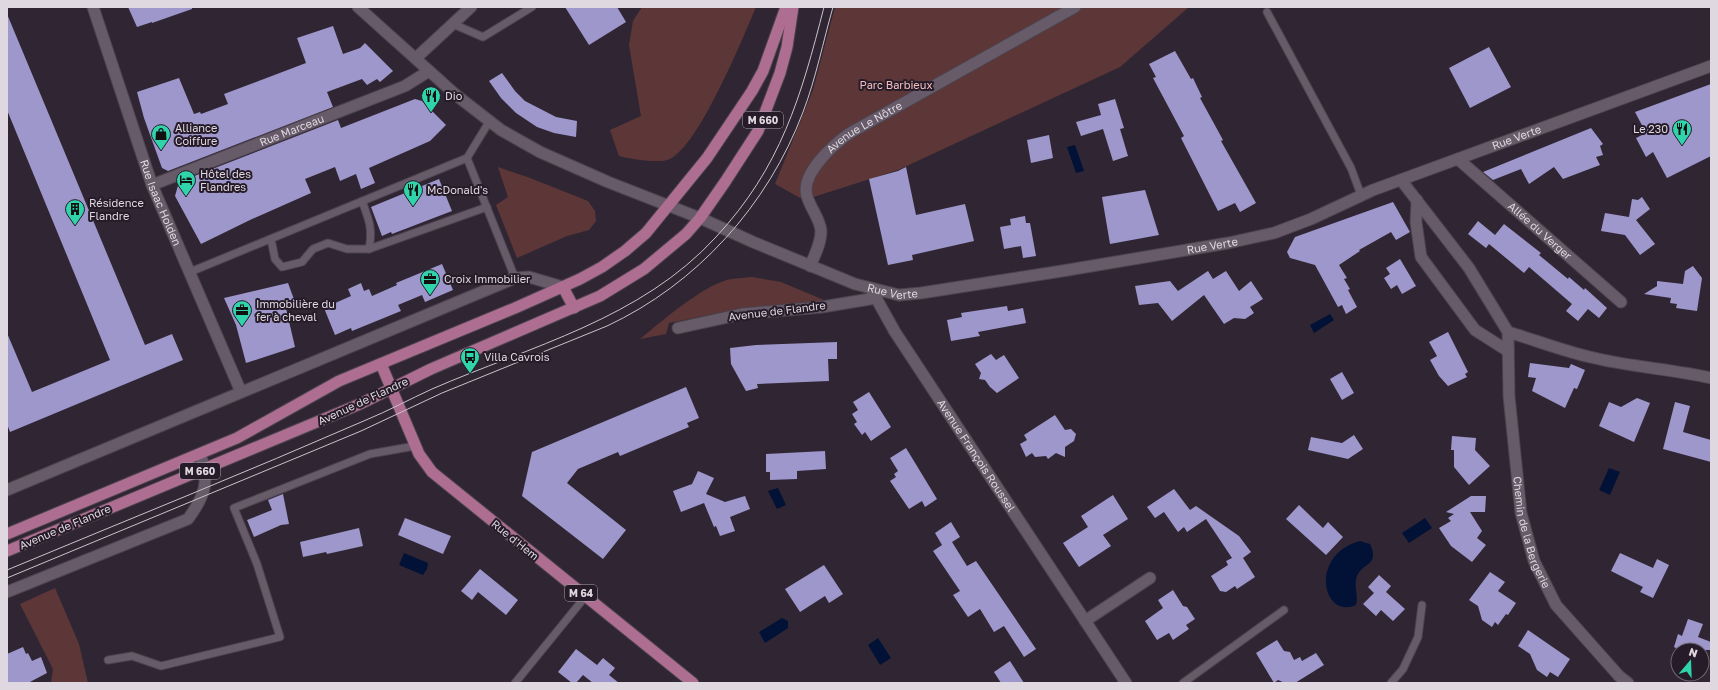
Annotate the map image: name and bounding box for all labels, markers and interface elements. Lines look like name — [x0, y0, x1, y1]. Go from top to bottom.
park label: Parc Barbieux — [860, 78, 932, 91]
restaurant icon: Dio — [420, 85, 442, 113]
place label: Dio — [445, 89, 463, 102]
street label: Avenue Le Nôtre — [823, 98, 904, 156]
street label: Rue Marceau — [257, 111, 326, 148]
road number: M 660 — [743, 112, 783, 128]
restaurant icon: Le 230 — [1671, 118, 1693, 146]
place label: Alliance Coiffure — [175, 121, 218, 147]
street label: Rue Verte — [1490, 122, 1543, 152]
place label: Le 230 — [1633, 122, 1668, 135]
shop icon: Alliance Coiffure — [150, 123, 172, 151]
street label: Rue Isaac Holden — [138, 158, 184, 247]
place label: Hôtel des Flandres — [200, 167, 251, 193]
hotel icon: Hôtel des Flandres — [175, 169, 197, 197]
restaurant icon: McDonald's — [402, 179, 424, 207]
place label: McDonald's — [427, 183, 488, 196]
place label: Résidence Flandre — [89, 196, 144, 222]
building icon: Résidence Flandre — [64, 198, 86, 226]
street label: Allée du Verger — [1506, 199, 1575, 262]
street label: Rue Verte — [1186, 234, 1239, 256]
office icon: Croix Immobilier — [419, 268, 441, 296]
place label: Croix Immobilier — [444, 272, 531, 285]
street label: Rue Verte — [866, 280, 918, 301]
place label: Immobilière du fer à cheval — [256, 297, 335, 323]
street label: Avenue de Flandre — [728, 298, 826, 323]
office icon: Immobilière du fer à cheval — [231, 299, 253, 327]
bus stop icon: Villa Cavrois — [459, 346, 481, 374]
place label: Villa Cavrois — [484, 350, 550, 363]
street label: Avenue de Flandre — [316, 374, 410, 427]
street label: Avenue François Roussel — [935, 397, 1019, 514]
road number: M 660 — [180, 463, 220, 479]
street label: Chemin de la Bergerie — [1511, 476, 1553, 590]
street label: Avenue de Flandre — [17, 501, 112, 552]
street label: Rue d'Hem — [489, 517, 541, 563]
road number: M 64 — [565, 585, 597, 601]
north arrow — [1670, 642, 1710, 682]
text: N — [1687, 645, 1699, 660]

